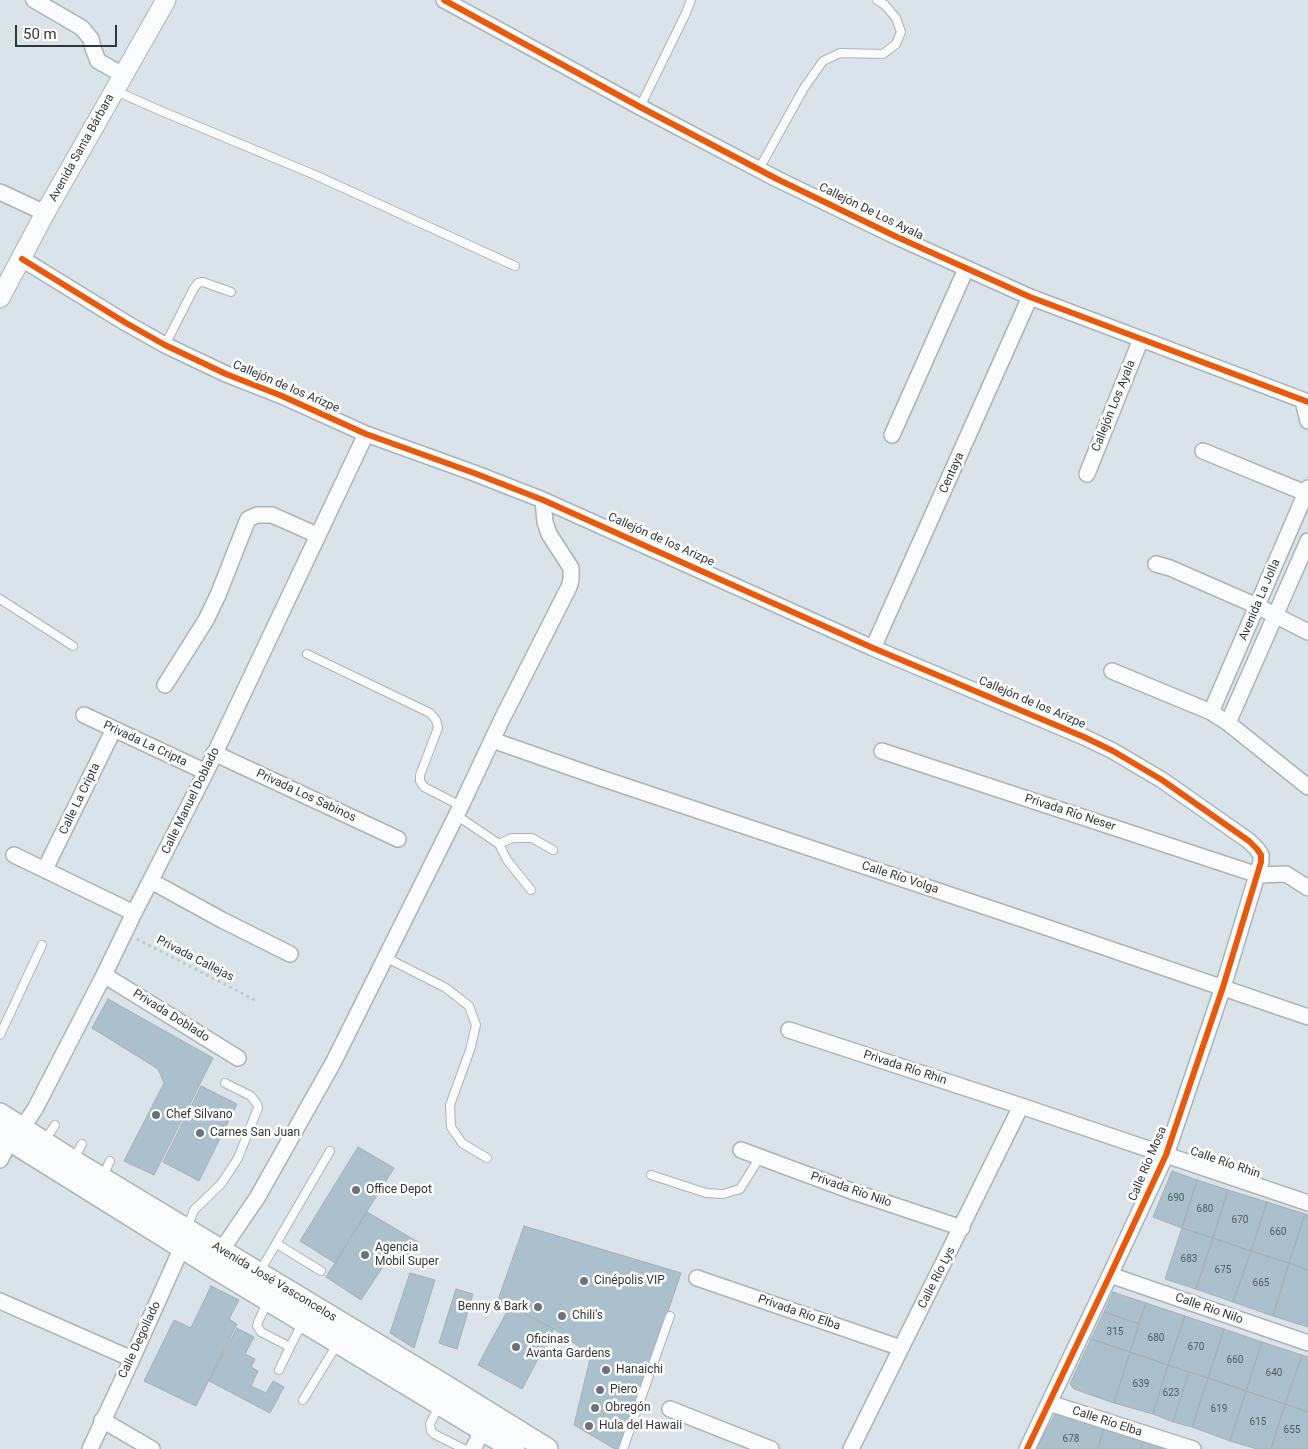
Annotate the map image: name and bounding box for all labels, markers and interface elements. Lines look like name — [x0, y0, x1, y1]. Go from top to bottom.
scale bar — [18, 15, 120, 47]
text: 50 m — [23, 25, 57, 43]
street label: Avenida Santa Bárbara — [46, 92, 118, 204]
street label: Callejón De Los Ayala — [816, 180, 926, 244]
street label: Callejón de los Arizpe — [230, 358, 342, 416]
street label: Callejón Los Ayala — [1089, 358, 1139, 454]
street label: Centaya — [937, 450, 967, 496]
street label: Callejón de los Arizpe — [606, 510, 716, 570]
street label: Avenida La Jolla — [1236, 557, 1284, 643]
street label: Callejón de los Arizpe — [976, 674, 1088, 732]
street label: Privada La Cripta — [101, 718, 189, 770]
street label: Calle Manuel Doblado — [159, 745, 223, 857]
street label: Calle La Cripta — [57, 761, 103, 837]
street label: Privada Los Sabinos — [254, 767, 358, 825]
street label: Privada Río Neser — [1023, 792, 1117, 834]
street label: Calle Río Volga — [860, 859, 940, 897]
street label: Privada Callejas — [154, 933, 236, 985]
street label: Privada Doblado — [130, 987, 212, 1045]
street label: Privada Río Rhin — [861, 1048, 949, 1088]
place label: Chef Silvano — [166, 1108, 233, 1122]
marker: Chef Silvano — [150, 1109, 162, 1121]
street label: Calle Río Mosa — [1126, 1124, 1170, 1204]
place label: Carnes San Juan — [210, 1126, 300, 1140]
marker: Carnes San Juan — [194, 1127, 206, 1139]
street label: Calle Río Rhin — [1188, 1144, 1262, 1182]
street label: Privada Río Nilo — [809, 1169, 893, 1211]
place label: Office Depot — [366, 1183, 432, 1197]
marker: Office Depot — [350, 1184, 362, 1196]
house number: 690 — [1168, 1192, 1184, 1204]
house number: 680 — [1197, 1203, 1213, 1215]
house number: 670 — [1232, 1214, 1248, 1226]
house number: 660 — [1270, 1226, 1286, 1238]
street label: Avenida José Vasconcelos — [209, 1239, 339, 1325]
place label: Agencia Mobil Super — [375, 1241, 439, 1269]
street label: Calle Río Lys — [915, 1245, 959, 1311]
marker: Agencia Mobil Super — [359, 1249, 371, 1261]
house number: 683 — [1181, 1253, 1197, 1265]
house number: 675 — [1215, 1264, 1231, 1276]
place label: Cinépolis VIP — [594, 1274, 665, 1288]
marker: Cinépolis VIP — [578, 1275, 590, 1287]
house number: 665 — [1253, 1277, 1269, 1289]
street label: Calle Rio Nilo — [1173, 1291, 1245, 1327]
street label: Privada Río Elba — [756, 1292, 842, 1334]
street label: Calle Degollado — [116, 1299, 164, 1381]
place label: Benny & Bark — [458, 1300, 528, 1314]
marker: Benny & Bark — [532, 1301, 544, 1313]
place label: Chili's — [572, 1309, 603, 1323]
marker: Chili's — [556, 1310, 568, 1322]
house number: 315 — [1107, 1326, 1123, 1338]
house number: 680 — [1148, 1332, 1164, 1344]
place label: Oficinas Avanta Gardens — [526, 1333, 610, 1361]
marker: Oficinas Avanta Gardens — [510, 1341, 522, 1353]
house number: 670 — [1188, 1341, 1204, 1353]
house number: 660 — [1227, 1354, 1243, 1366]
place label: Hanaichi — [616, 1363, 663, 1377]
marker: Hanaichi — [600, 1364, 612, 1376]
house number: 640 — [1266, 1367, 1282, 1379]
house number: 639 — [1133, 1378, 1149, 1390]
place label: Piero — [610, 1383, 638, 1397]
marker: Piero — [594, 1384, 606, 1396]
house number: 623 — [1163, 1387, 1179, 1399]
place label: Obregón — [605, 1401, 651, 1415]
marker: Obregón — [589, 1402, 601, 1414]
house number: 619 — [1211, 1403, 1227, 1415]
street label: Calle Río Elba — [1070, 1404, 1144, 1440]
house number: 615 — [1250, 1416, 1266, 1428]
place label: Hula del Hawaii — [599, 1419, 682, 1433]
marker: Hula del Hawaii — [583, 1420, 595, 1432]
house number: 655 — [1284, 1424, 1300, 1436]
house number: 678 — [1063, 1433, 1079, 1445]

